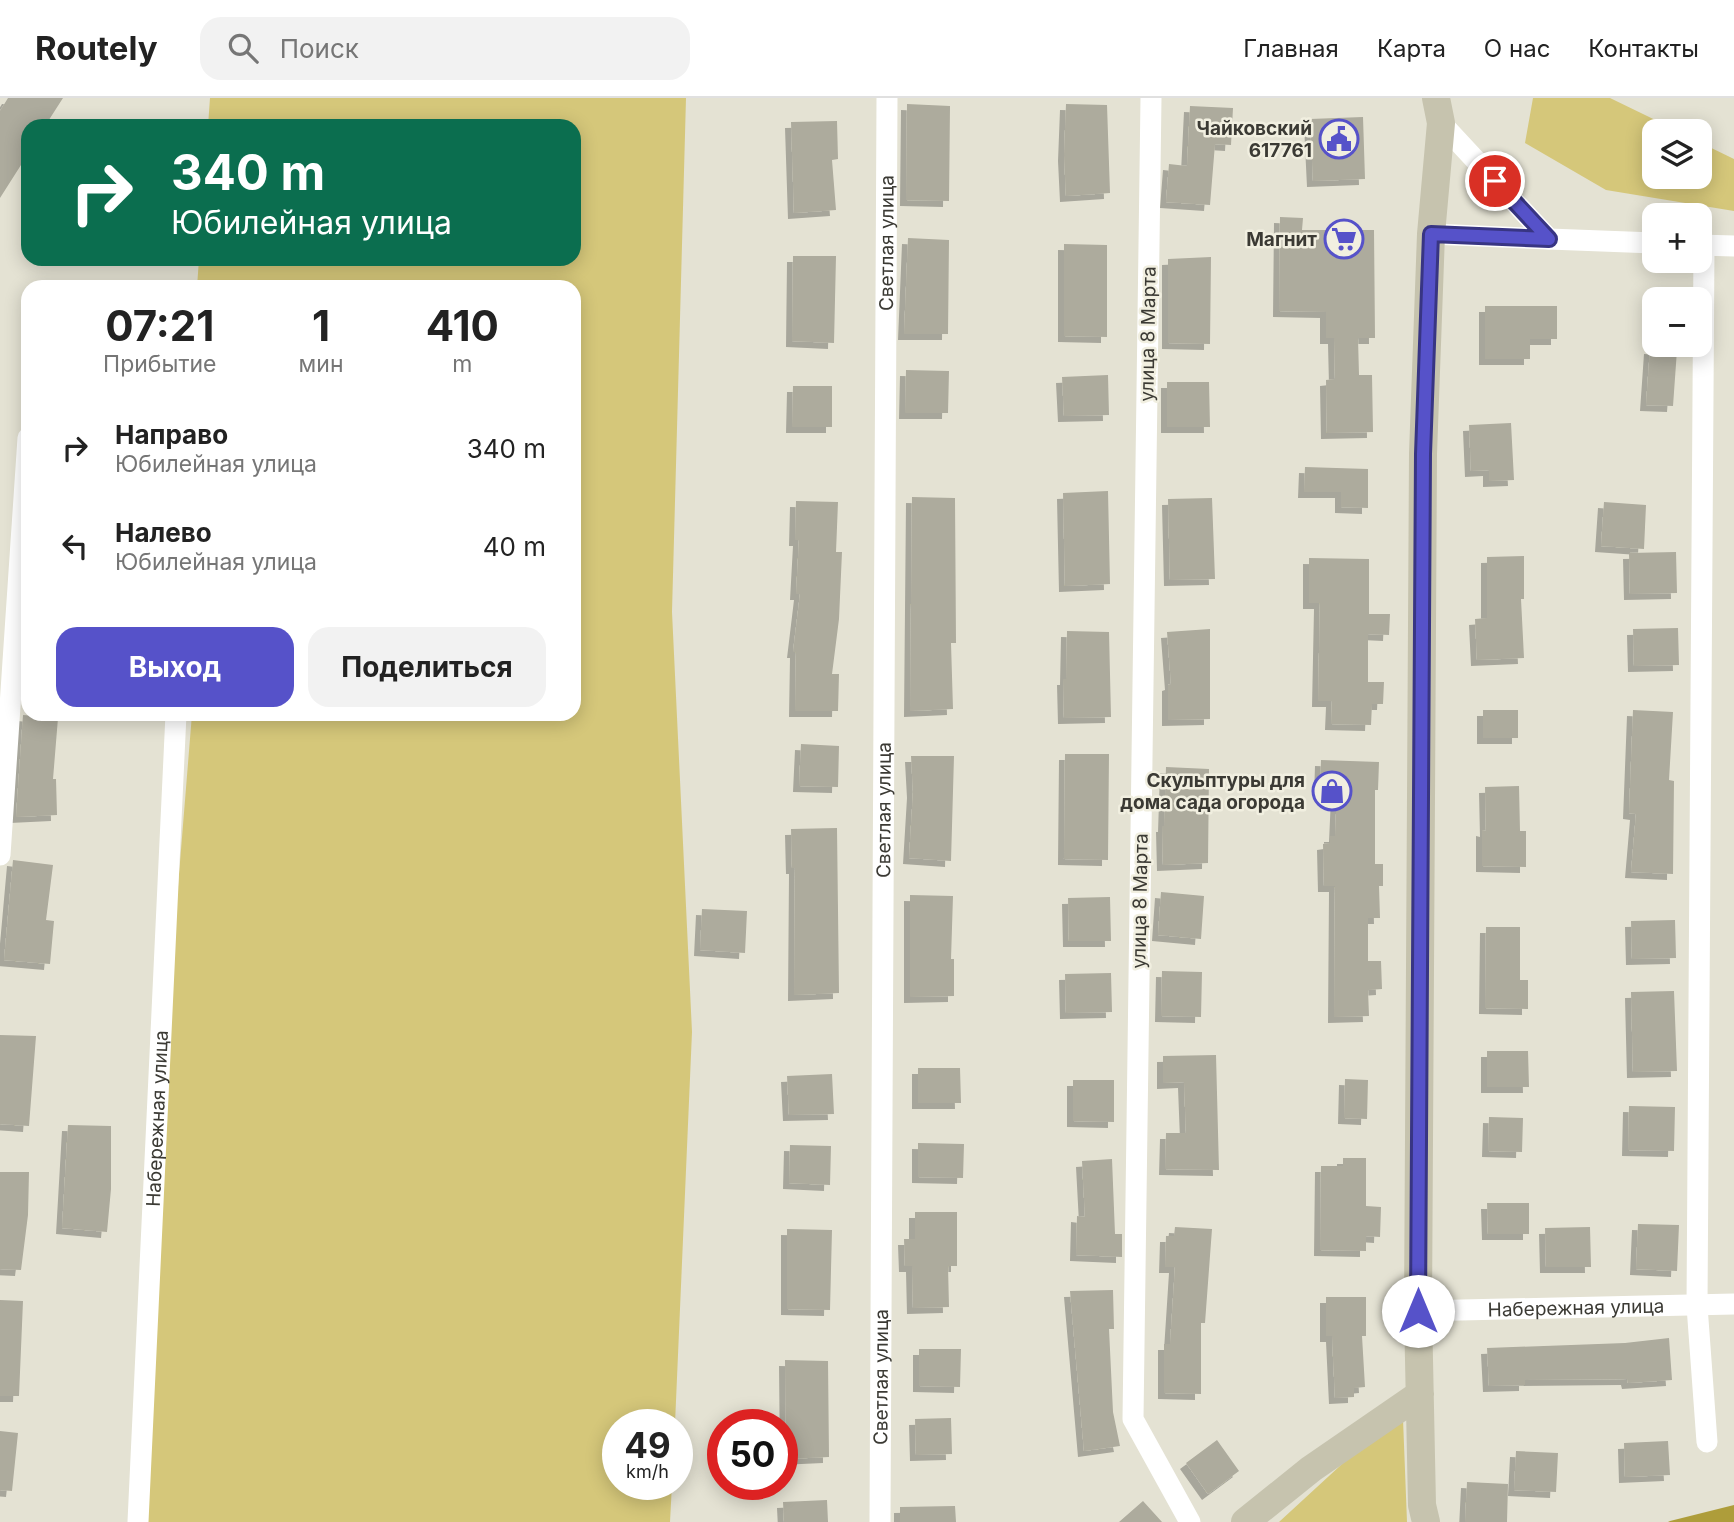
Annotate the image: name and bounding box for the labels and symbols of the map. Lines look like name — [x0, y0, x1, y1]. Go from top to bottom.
place label: Чайковский 617761 — [1197, 117, 1312, 162]
public building icon: Чайковский 617761 — [1318, 118, 1360, 160]
pin — [1465, 151, 1525, 211]
street label: Светлая улица — [874, 175, 898, 311]
supermarket icon: Магнит — [1323, 218, 1365, 260]
place label: Магнит — [1246, 228, 1317, 251]
street label: улица 8 Марта — [1135, 266, 1161, 402]
street label: Светлая улица — [872, 742, 895, 878]
place label: Скульптуры для дома сада огорода — [1120, 769, 1305, 814]
shop icon: Скульптуры для дома сада огорода — [1311, 770, 1353, 812]
street label: улица 8 Марта — [1127, 833, 1153, 969]
street label: Набережная улица — [141, 1030, 173, 1207]
position arrow — [1381, 1274, 1455, 1348]
street label: Набережная улица — [1487, 1294, 1665, 1321]
street label: Светлая улица — [869, 1309, 893, 1445]
speed limit sign: 50 — [707, 1409, 798, 1500]

